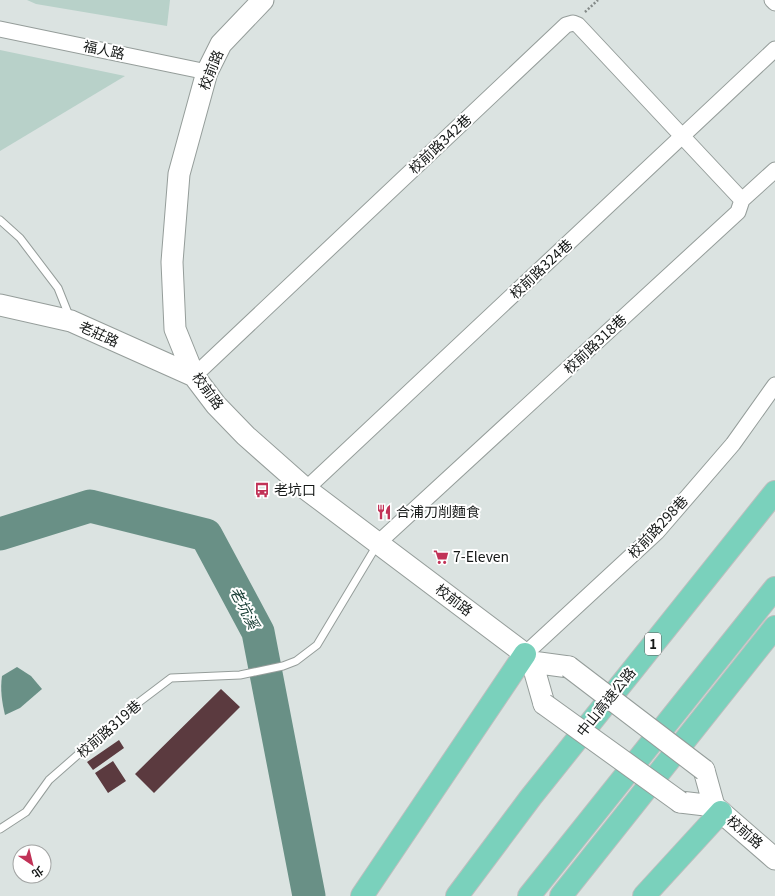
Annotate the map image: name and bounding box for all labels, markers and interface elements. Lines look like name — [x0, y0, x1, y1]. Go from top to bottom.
street label: 福人路 — [82, 35, 127, 63]
street label: 校前路 — [193, 46, 227, 93]
street label: 校前路342巷 — [403, 109, 475, 178]
street label: 校前路324巷 — [504, 234, 576, 303]
street label: 校前路318巷 — [558, 309, 630, 378]
street label: 老莊路 — [76, 315, 123, 351]
street label: 校前路 — [188, 368, 229, 413]
place label: 老坑口 — [274, 479, 316, 499]
bus stop icon: 老坑口 — [253, 481, 271, 499]
street label: 校前路298巷 — [623, 490, 692, 562]
place label: 合浦刀削麵食 — [396, 501, 480, 521]
restaurant icon: 合浦刀削麵食 — [375, 503, 393, 521]
place label: 7-Eleven — [453, 546, 509, 566]
supermarket icon: 7-Eleven — [432, 548, 450, 566]
street label: 校前路 — [432, 579, 477, 620]
water label: 老坑溪 — [226, 582, 266, 634]
road number: 1 — [645, 633, 661, 655]
street label: 中山高速公路 — [571, 662, 639, 740]
street label: 校前路319巷 — [72, 695, 145, 762]
street label: 校前路 — [723, 810, 768, 853]
north arrow — [12, 844, 52, 884]
text: 北 — [29, 863, 47, 883]

